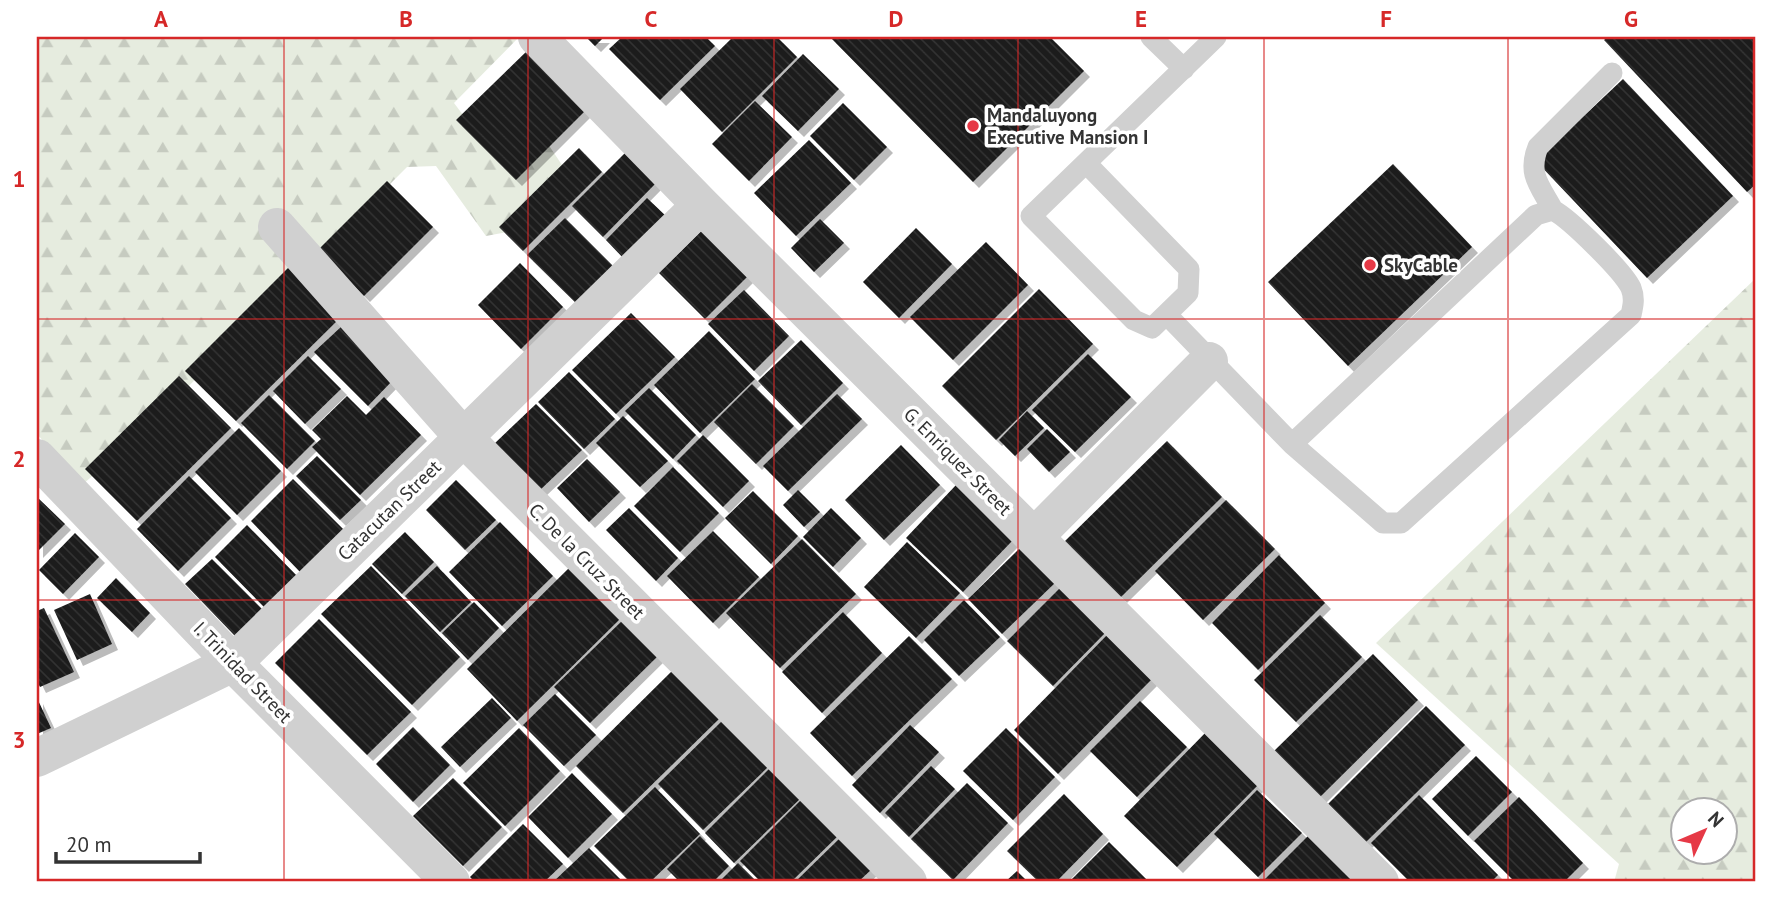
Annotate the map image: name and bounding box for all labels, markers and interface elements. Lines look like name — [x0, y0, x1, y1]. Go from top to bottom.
text: A — [154, 4, 168, 33]
text: B — [399, 4, 413, 33]
text: C — [645, 4, 658, 33]
text: D — [889, 4, 903, 33]
text: E — [1135, 4, 1147, 33]
text: F — [1380, 4, 1392, 33]
text: G — [1624, 4, 1638, 33]
place label: Mandaluyong Executive Mansion I — [987, 103, 1148, 149]
marker: Mandaluyong Executive Mansion I — [965, 118, 981, 134]
text: 1 — [12, 164, 26, 193]
place label: SkyCable — [1384, 253, 1458, 277]
marker: SkyCable — [1362, 257, 1378, 273]
street label: G. Enriquez Street — [899, 402, 1017, 520]
text: 2 — [12, 444, 26, 473]
street label: Catacutan Street — [332, 454, 446, 565]
street label: C. De la Cruz Street — [524, 498, 650, 624]
street label: I. Trinidad Street — [189, 616, 298, 728]
text: 3 — [12, 725, 26, 754]
north arrow — [1670, 796, 1740, 866]
text: N — [1703, 806, 1729, 832]
scale bar — [56, 821, 200, 865]
text: 20 m — [66, 831, 112, 858]

